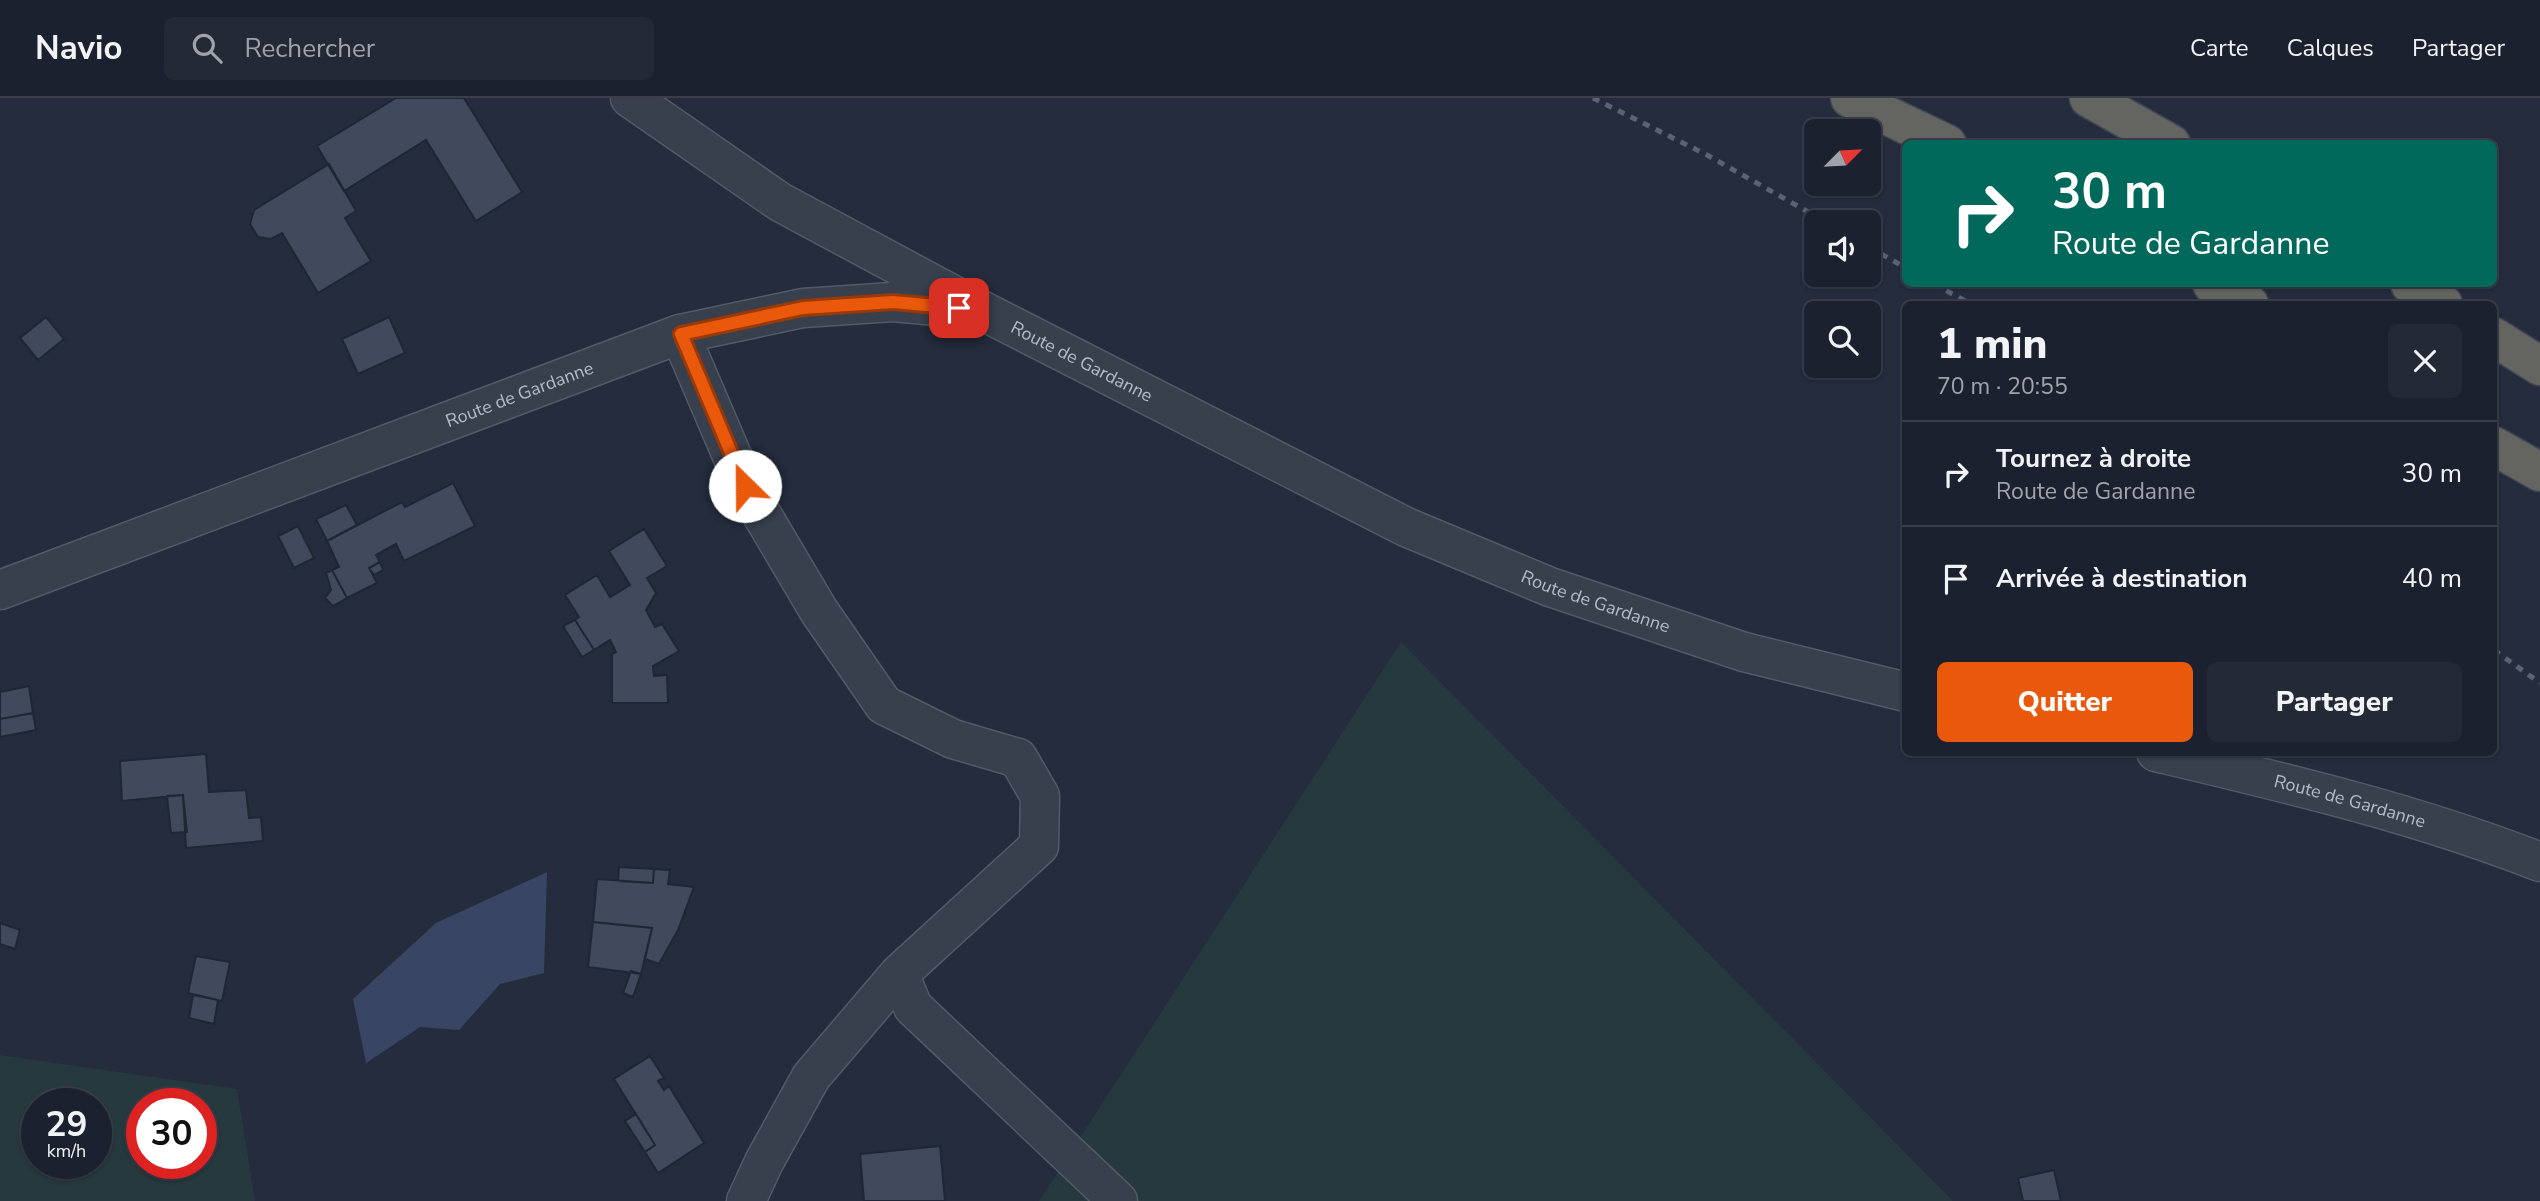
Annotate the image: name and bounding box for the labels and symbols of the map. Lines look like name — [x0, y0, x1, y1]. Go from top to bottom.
north arrow — [1804, 119, 1881, 196]
pin — [929, 278, 989, 338]
street label: Route de Gardanne — [1007, 315, 1157, 408]
street label: Route de Gardanne — [442, 356, 597, 433]
position arrow — [708, 449, 782, 523]
street label: Route de Gardanne — [1518, 564, 1673, 638]
street label: Route de Gardanne — [2272, 769, 2429, 834]
speed limit sign: 30 — [126, 1088, 217, 1179]

